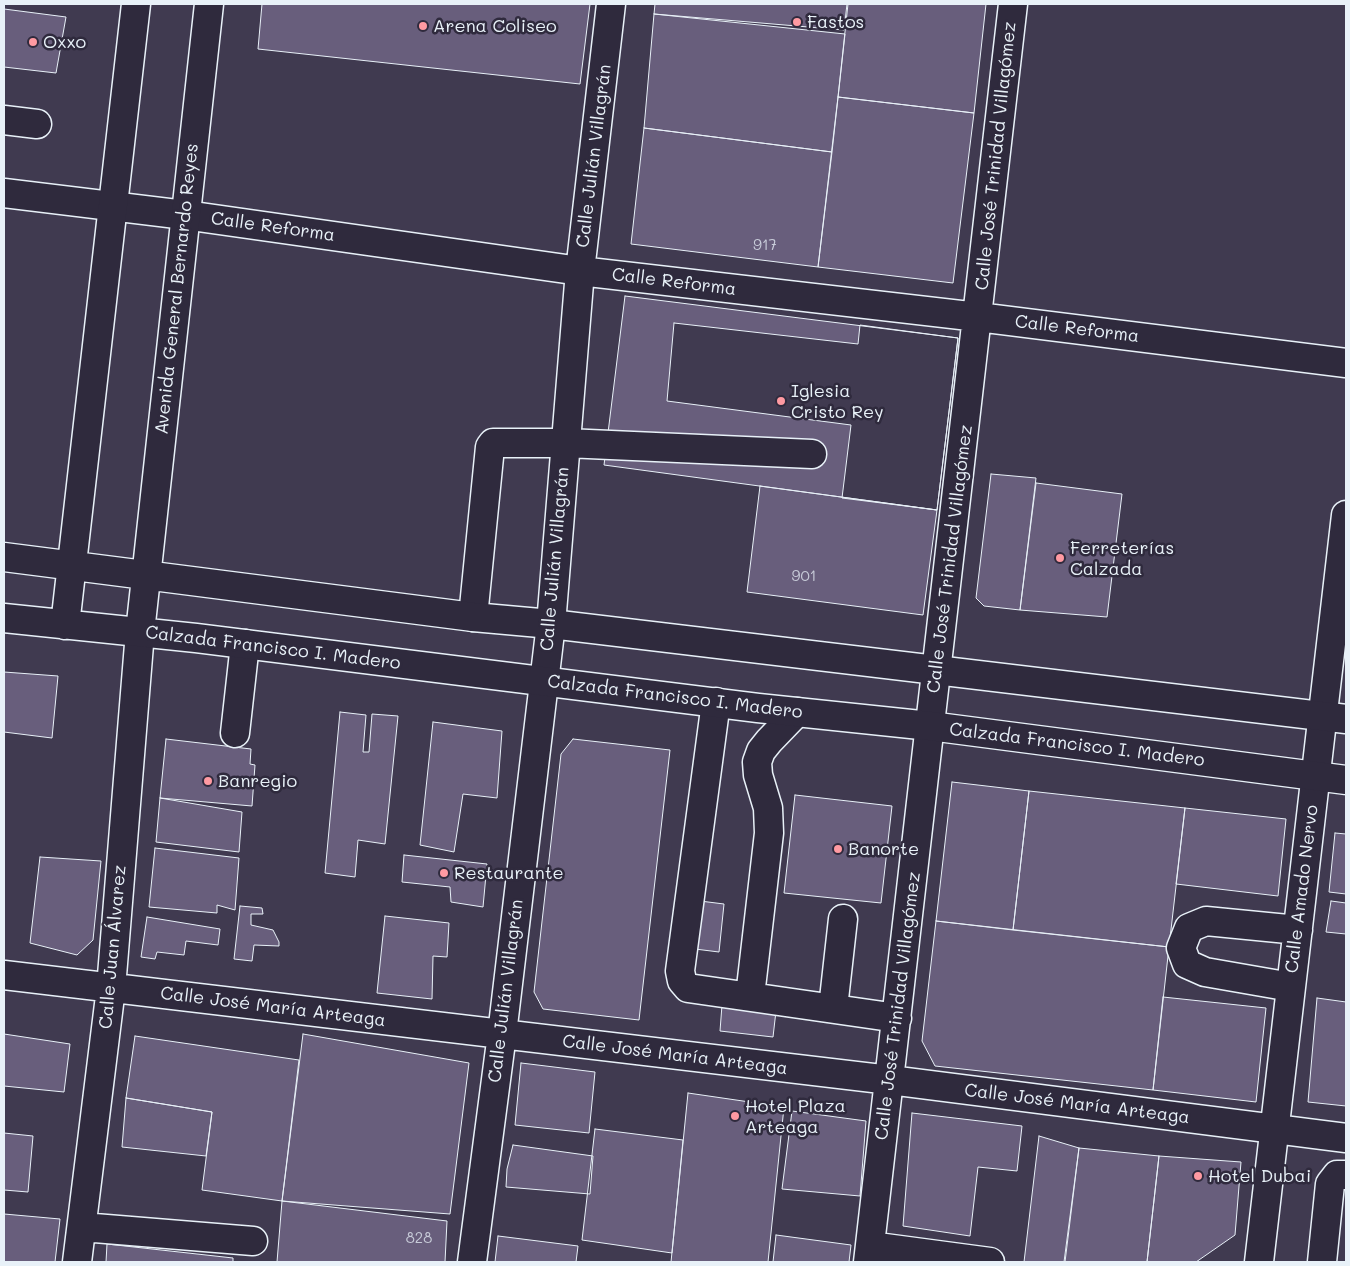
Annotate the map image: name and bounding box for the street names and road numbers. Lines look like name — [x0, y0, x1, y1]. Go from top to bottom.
street label: Calle José Trinidad Villagómez — [971, 21, 1021, 291]
street label: Calle Julián Villagrán — [572, 63, 616, 249]
street label: Avenida General Bernardo Reyes — [151, 142, 203, 436]
street label: Calle Reforma — [210, 208, 336, 246]
street label: Calle Reforma — [611, 264, 737, 300]
street label: Calle Reforma — [1014, 311, 1140, 347]
street label: Calle José Trinidad Villagómez — [923, 424, 977, 694]
street label: Calle Julián Villagrán — [536, 466, 574, 652]
street label: Calzada Francisco I. Madero — [144, 622, 402, 674]
street label: Calzada Francisco I. Madero — [546, 671, 804, 723]
street label: Calzada Francisco I. Madero — [948, 719, 1206, 771]
street label: Calle Amado Nervo — [1281, 804, 1323, 974]
street label: Calle Juan Álvarez — [95, 864, 131, 1030]
street label: Calle José Trinidad Villagómez — [871, 871, 925, 1141]
street label: Calle Julián Villagrán — [484, 898, 528, 1084]
street label: Calle José María Arteaga — [159, 982, 387, 1032]
street label: Calle José María Arteaga — [561, 1030, 789, 1080]
street label: Calle José María Arteaga — [963, 1079, 1191, 1129]

